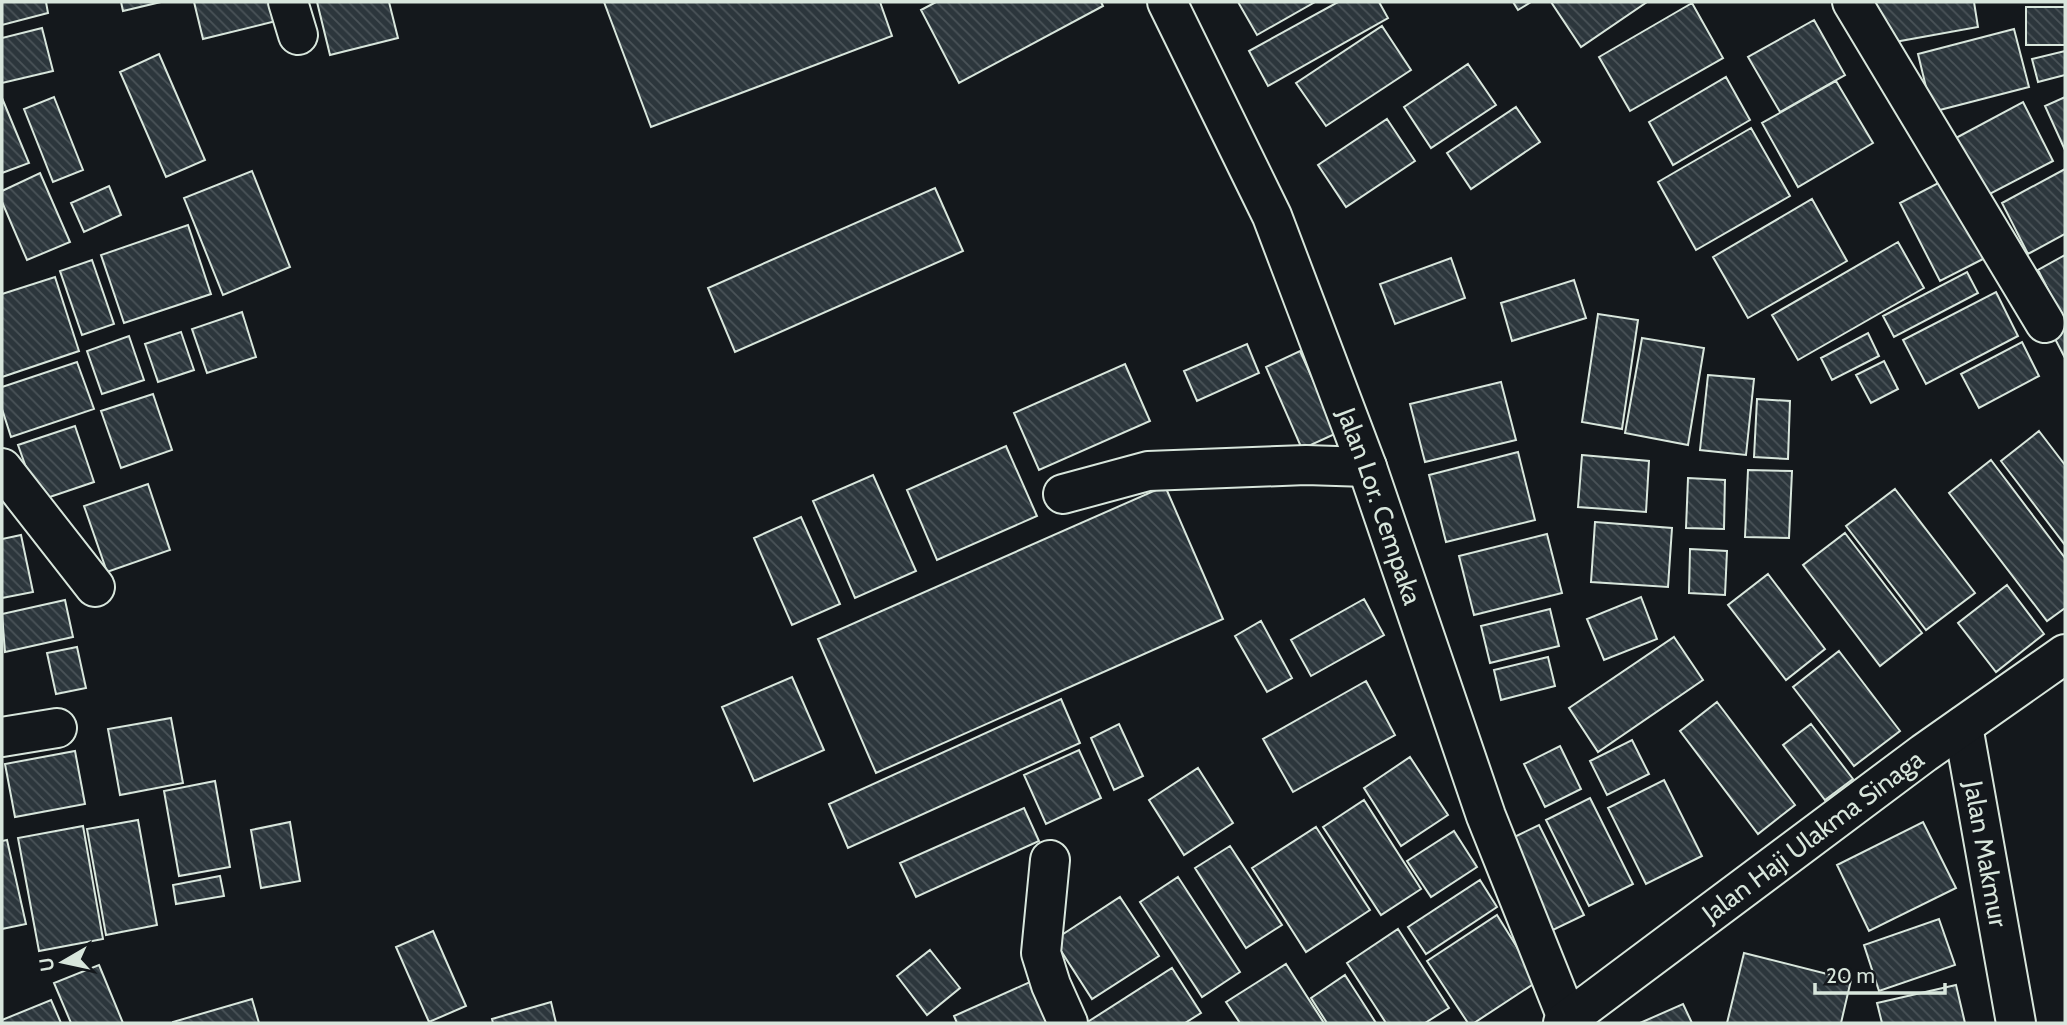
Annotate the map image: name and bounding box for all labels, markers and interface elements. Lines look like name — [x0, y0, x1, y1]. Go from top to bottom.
street label: Jalan Lor. Cempaka — [1330, 402, 1429, 609]
street label: Jalan Haji Ulakma Sinaga — [1695, 743, 1930, 930]
street label: Jalan Makmur — [1957, 778, 2015, 930]
north arrow — [28, 927, 98, 997]
scale bar — [1815, 951, 1944, 995]
text: U — [34, 956, 59, 973]
text: 20 m — [1826, 963, 1875, 988]

